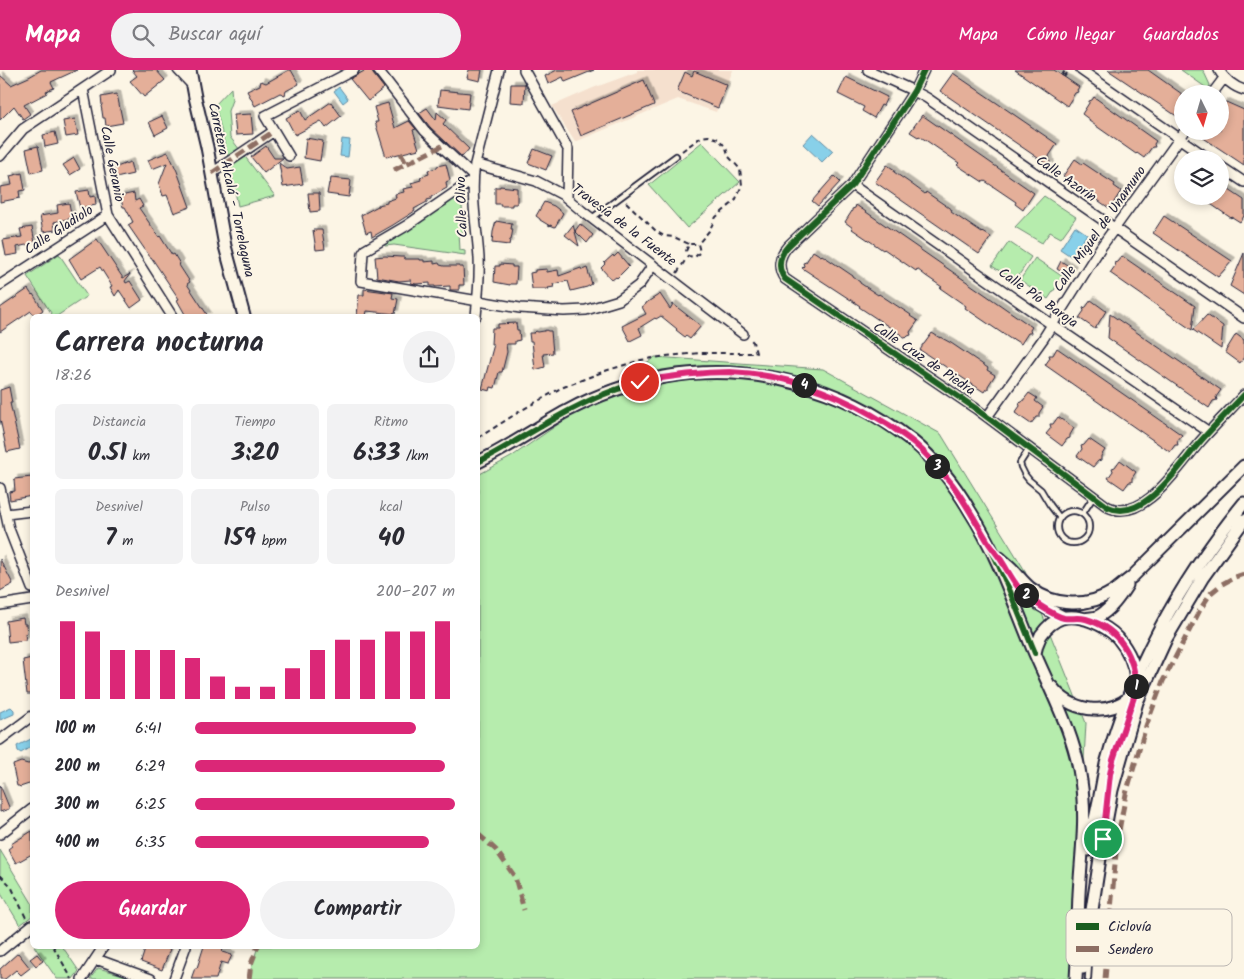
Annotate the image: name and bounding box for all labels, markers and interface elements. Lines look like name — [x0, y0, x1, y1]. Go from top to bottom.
search box — [111, 13, 461, 58]
text: Mapa — [25, 16, 81, 55]
text: Buscar aquí — [169, 20, 261, 50]
icon: search — [129, 21, 157, 49]
text: Mapa — [959, 21, 998, 50]
text: Cómo llegar — [1026, 21, 1115, 50]
text: Guardados — [1143, 21, 1219, 50]
north arrow — [1174, 85, 1229, 140]
map controls — [1174, 85, 1229, 205]
street label: Carretera Alcalá - Torrelaguna — [202, 101, 260, 279]
street label: Calle Geranio — [94, 124, 130, 204]
street label: Calle Azorín — [1031, 150, 1101, 208]
button: layers — [1174, 150, 1229, 205]
street label: Calle Miguel de Unamuno — [1048, 161, 1152, 297]
street label: Calle Olivo — [450, 176, 474, 238]
street label: Travesía de la Fuente — [567, 178, 682, 272]
street label: Calle Gladiolo — [20, 199, 98, 261]
street label: Calle Pío Baroja — [994, 262, 1082, 334]
street label: Calle Cruz de Piedra — [868, 316, 980, 402]
text: Carrera nocturna — [55, 321, 264, 366]
button: share — [403, 331, 455, 383]
pin — [619, 361, 661, 403]
text: 18:26 — [55, 363, 92, 388]
icon: check — [626, 368, 654, 396]
pin: 4 — [792, 372, 816, 398]
text: 4 — [801, 374, 808, 396]
text: Distancia — [92, 411, 146, 433]
text: Tiempo — [234, 411, 276, 433]
text: Ritmo — [374, 411, 408, 433]
text: 0.51 — [88, 433, 127, 473]
text: 3:20 — [231, 433, 279, 473]
text: 6:33 — [353, 433, 400, 473]
text: km — [127, 445, 150, 467]
text: /km — [400, 445, 429, 467]
pin: 3 — [924, 454, 950, 478]
text: 3 — [934, 455, 941, 477]
text: Desnivel — [95, 496, 143, 518]
text: Pulso — [240, 496, 270, 518]
text: kcal — [380, 496, 402, 518]
text: 7 — [105, 518, 117, 558]
text: 159 — [223, 518, 256, 558]
text: 40 — [378, 518, 404, 558]
text: m — [117, 530, 133, 552]
text: bpm — [256, 530, 287, 552]
text: Desnivel — [55, 579, 110, 604]
text: 200–207 m — [376, 579, 455, 604]
pin: 2 — [1014, 582, 1038, 608]
text: 2 — [1022, 584, 1031, 606]
pin: 1 — [1124, 674, 1148, 698]
text: 1 — [1134, 675, 1139, 697]
text: 100 m — [55, 716, 96, 741]
text: 6:41 — [135, 716, 162, 741]
text: 200 m — [55, 754, 100, 779]
text: 6:29 — [135, 754, 165, 779]
text: 300 m — [55, 792, 99, 817]
text: 6:25 — [135, 792, 166, 817]
pin — [1082, 818, 1124, 860]
icon: arrive — [1089, 825, 1117, 853]
text: 400 m — [55, 830, 99, 855]
text: 6:35 — [135, 830, 166, 855]
button: Guardar — [55, 881, 250, 939]
button: Compartir — [260, 881, 455, 939]
legend — [1066, 909, 1232, 966]
text: Ciclovía — [1108, 916, 1152, 938]
text: Sendero — [1108, 939, 1153, 961]

